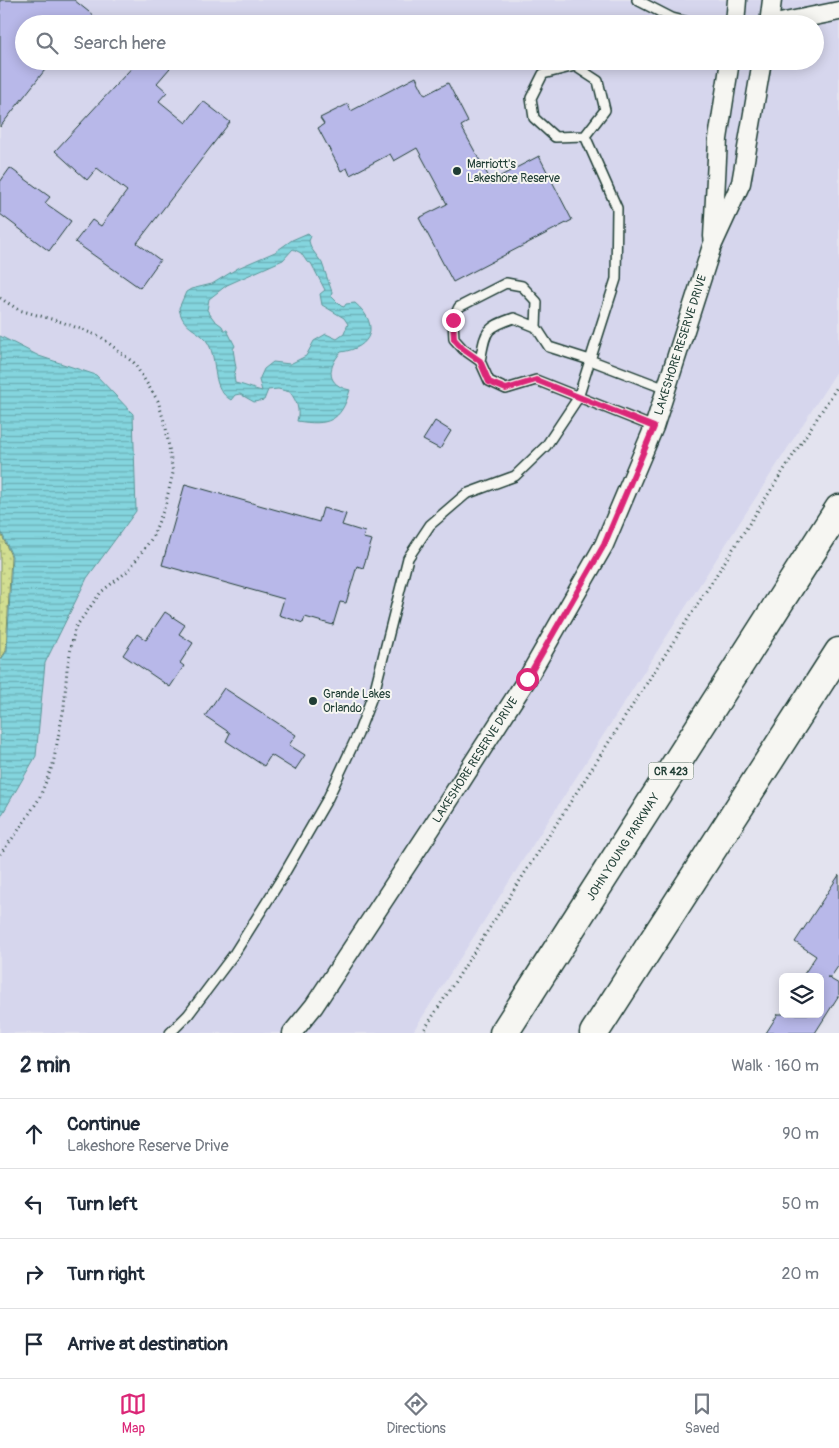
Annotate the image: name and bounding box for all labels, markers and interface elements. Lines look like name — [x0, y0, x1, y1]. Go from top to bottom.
search box — [15, 15, 824, 70]
icon: search — [33, 29, 61, 57]
text: Search here — [73, 31, 166, 55]
place label: Marriott's Lakeshore Reserve — [467, 157, 560, 186]
marker: Marriott's Lakeshore Reserve — [451, 165, 463, 177]
street label: LAKESHORE RESERVE DRIVE — [651, 273, 710, 417]
route end — [442, 309, 465, 332]
route start — [516, 668, 539, 691]
place label: Grande Lakes Orlando — [323, 687, 391, 716]
street label: LAKESHORE RESERVE DRIVE — [429, 694, 522, 826]
marker: Grande Lakes Orlando — [307, 695, 319, 707]
road number: CR 423 — [648, 762, 694, 779]
street label: JOHN YOUNG PARKWAY — [584, 791, 663, 904]
map controls — [779, 973, 824, 1018]
button: layers — [779, 973, 824, 1018]
text: 2 min — [20, 1052, 70, 1079]
text: Walk · 160 m — [731, 1056, 819, 1076]
text: Continue — [67, 1112, 140, 1136]
icon: ahead — [20, 1120, 48, 1148]
text: 90 m — [782, 1124, 819, 1144]
text: Lakeshore Reserve Drive — [67, 1136, 229, 1156]
icon: left — [20, 1190, 48, 1218]
text: Turn left — [67, 1192, 137, 1216]
text: 50 m — [782, 1194, 819, 1214]
icon: right — [20, 1260, 48, 1288]
text: Turn right — [67, 1262, 145, 1286]
text: 20 m — [781, 1264, 819, 1284]
icon: arrive — [20, 1330, 48, 1358]
text: Arrive at destination — [67, 1332, 228, 1356]
tab: Map — [119, 1390, 147, 1437]
tab: Directions — [386, 1390, 446, 1437]
tab: Saved — [685, 1390, 720, 1437]

